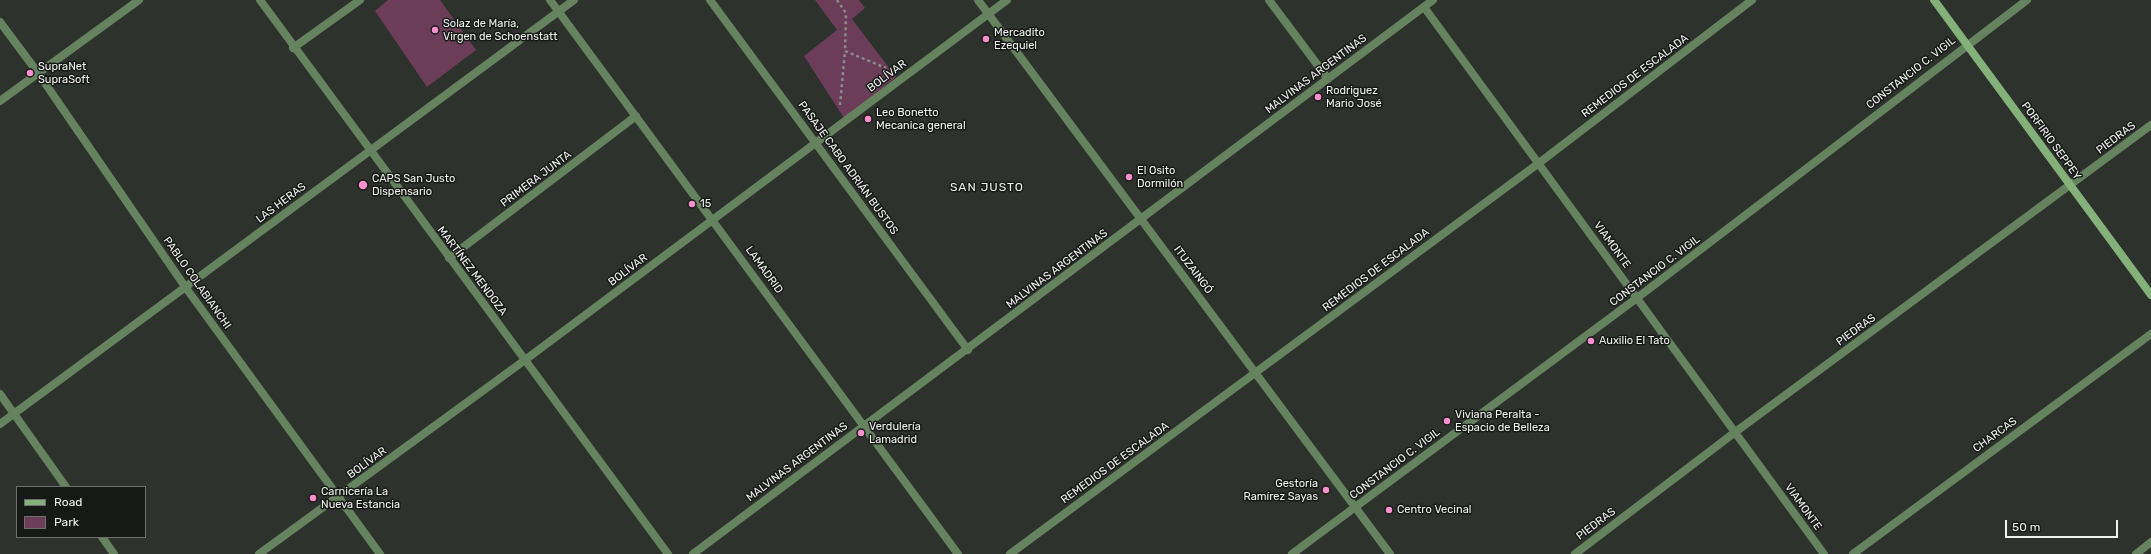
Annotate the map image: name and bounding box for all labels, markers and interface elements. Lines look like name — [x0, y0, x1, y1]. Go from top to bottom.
place label: Solaz de María, Virgen de Schoenstatt — [443, 17, 558, 43]
marker: Solaz de María, Virgen de Schoenstatt — [430, 25, 440, 35]
place label: Mercadito Ezequiel — [994, 26, 1045, 52]
street label: MALVINAS ARGENTINAS — [1263, 32, 1369, 116]
street label: REMEDIOS DE ESCALADA — [1579, 32, 1691, 120]
marker: Mercadito Ezequiel — [981, 34, 991, 44]
street label: CONSTANCIO C. VIGIL — [1864, 34, 1958, 112]
street label: BOLÍVAR — [865, 57, 909, 95]
place label: SupraNet SupraSoft — [38, 60, 90, 86]
marker: SupraNet SupraSoft — [25, 68, 35, 78]
place label: Rodriguez Mario José — [1326, 84, 1382, 110]
marker: Rodriguez Mario José — [1313, 92, 1323, 102]
street label: PASAJE CABO ADRIÁN BUSTOS — [795, 99, 901, 237]
street label: PORFIRIO SEPPEY — [2018, 100, 2084, 182]
place label: Leo Bonetto Mecanica general — [876, 106, 966, 132]
marker: Leo Bonetto Mecanica general — [863, 114, 873, 124]
street label: PIEDRAS — [2094, 119, 2138, 157]
street label: PRIMERA JUNTA — [498, 148, 574, 210]
place label: El Osito Dormilón — [1137, 164, 1183, 190]
place label: CAPS San Justo Dispensario — [372, 172, 455, 198]
marker: El Osito Dormilón — [1124, 172, 1134, 182]
marker: CAPS San Justo Dispensario — [357, 179, 369, 191]
street label: LAS HERAS — [254, 180, 308, 226]
district label: SAN JUSTO — [950, 181, 1024, 195]
place label: 15 — [700, 197, 711, 211]
marker: 15 — [687, 199, 697, 209]
street label: VIAMONTE — [1591, 219, 1633, 271]
street label: MARTÍNEZ MENDOZA — [434, 224, 510, 318]
street label: REMEDIOS DE ESCALADA — [1320, 226, 1432, 314]
street label: MALVINAS ARGENTINAS — [1004, 227, 1110, 311]
street label: CONSTANCIO C. VIGIL — [1607, 233, 1703, 309]
street label: PABLO COLABIANCHI — [160, 234, 234, 332]
street label: ITUZAINGÓ — [1171, 243, 1215, 297]
street label: LAMADRID — [742, 244, 786, 296]
street label: BOLÍVAR — [606, 251, 650, 289]
street label: PIEDRAS — [1834, 311, 1878, 349]
place label: Auxilio El Tato — [1599, 334, 1670, 348]
marker: Auxilio El Tato — [1586, 336, 1596, 346]
place label: Viviana Peralta - Espacio de Belleza — [1455, 408, 1550, 434]
street label: CHARCAS — [1970, 415, 2020, 455]
marker: Viviana Peralta - Espacio de Belleza — [1442, 416, 1452, 426]
street label: REMEDIOS DE ESCALADA — [1058, 419, 1172, 507]
street label: MALVINAS ARGENTINAS — [744, 420, 850, 504]
place label: Verdulería Lamadrid — [869, 420, 921, 446]
street label: CONSTANCIO C. VIGIL — [1347, 426, 1443, 502]
marker: Verdulería Lamadrid — [856, 428, 866, 438]
street label: BOLÍVAR — [345, 444, 389, 482]
place label: Gestoría Ramírez Sayas — [1243, 477, 1318, 503]
street label: VIAMONTE — [1782, 481, 1824, 533]
place label: Carnicería La Nueva Estancia — [321, 485, 400, 511]
marker: Gestoría Ramírez Sayas — [1321, 485, 1331, 495]
legend — [16, 486, 146, 538]
marker: Carnicería La Nueva Estancia — [308, 493, 318, 503]
text: Road — [54, 495, 82, 509]
place label: Centro Vecinal — [1397, 503, 1471, 517]
marker: Centro Vecinal — [1384, 505, 1394, 515]
street label: PIEDRAS — [1574, 505, 1618, 543]
scale bar — [2007, 512, 2120, 538]
text: Park — [54, 515, 79, 529]
text: 50 m — [2012, 520, 2040, 534]

